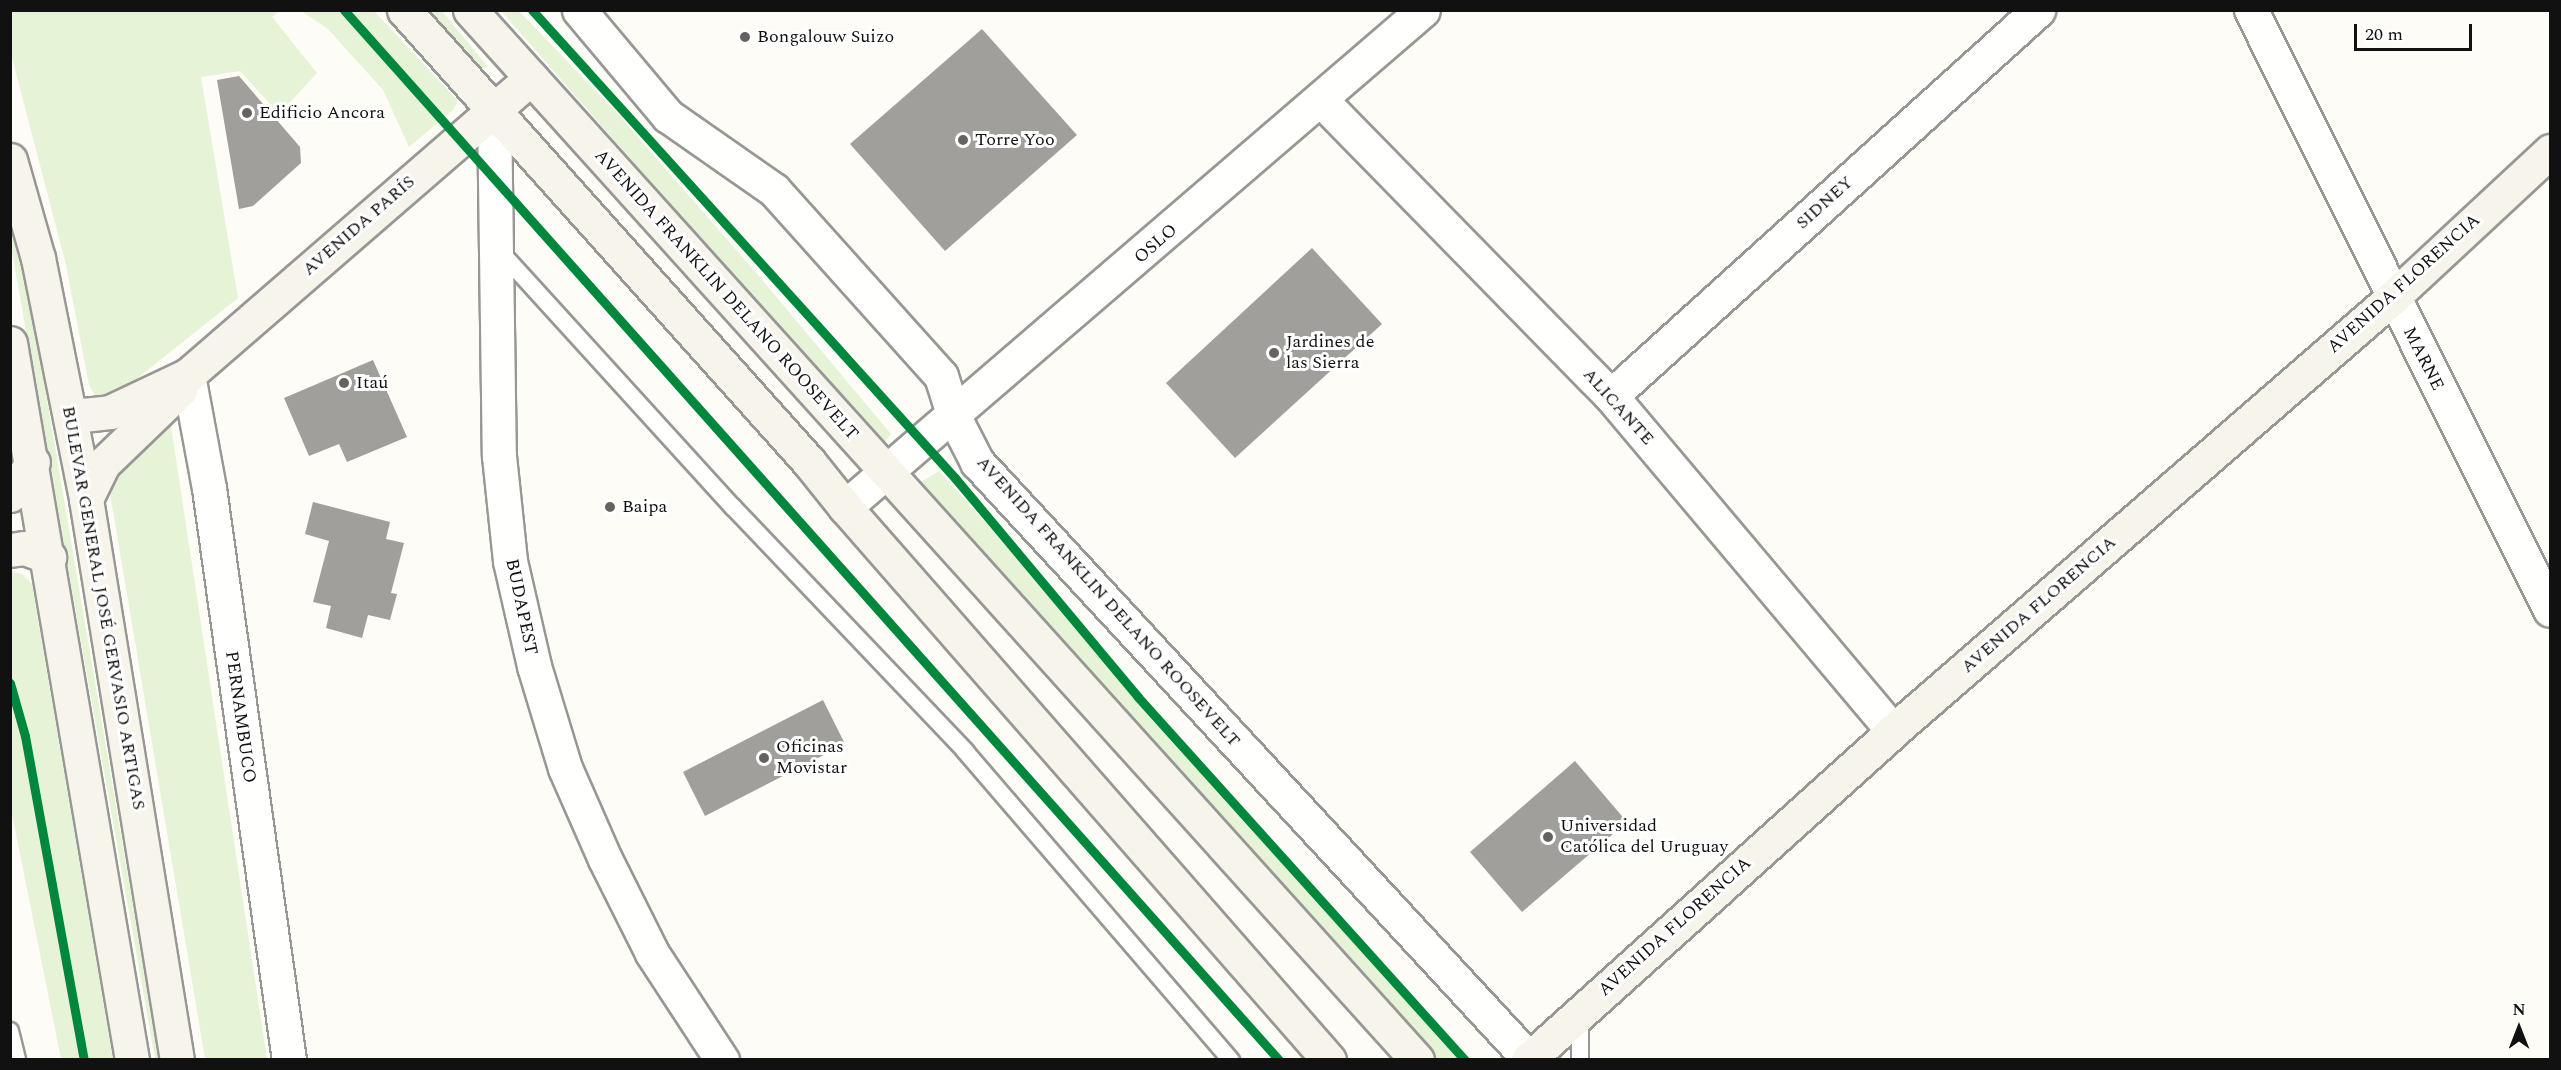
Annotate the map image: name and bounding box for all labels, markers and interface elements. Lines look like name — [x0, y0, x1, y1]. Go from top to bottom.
scale bar — [2357, 12, 2476, 50]
text: 20 m — [2365, 21, 2403, 48]
place label: Bongalouw Suizo — [757, 26, 894, 48]
marker: Bongalouw Suizo — [738, 30, 752, 44]
place label: Edificio Ancora — [259, 102, 385, 124]
marker: Edificio Ancora — [240, 106, 254, 120]
place label: Torre Yoo — [975, 129, 1055, 151]
marker: Torre Yoo — [956, 133, 970, 147]
street label: AVENIDA FRANKLIN DELANO ROOSEVELT — [590, 145, 862, 445]
street label: AVENIDA PARÍS — [298, 171, 420, 281]
street label: SIDNEY — [1792, 172, 1858, 234]
street label: AVENIDA FLORENCIA — [2323, 210, 2485, 358]
street label: OSLO — [1130, 219, 1182, 269]
street label: MARNE — [2398, 324, 2448, 394]
place label: Jardines de las Sierra — [1286, 332, 1374, 374]
marker: Jardines de las Sierra — [1267, 346, 1281, 360]
street label: ALICANTE — [1578, 364, 1658, 450]
place label: Itaú — [356, 372, 388, 394]
marker: Itaú — [337, 376, 351, 390]
street label: BULEVAR GENERAL JOSÉ GERVASIO ARTIGAS — [57, 404, 149, 812]
street label: AVENIDA FRANKLIN DELANO ROOSEVELT — [972, 452, 1244, 752]
place label: Baipa — [622, 496, 667, 518]
marker: Baipa — [603, 500, 617, 514]
street label: AVENIDA FLORENCIA — [1957, 532, 2121, 678]
street label: BUDAPEST — [500, 557, 542, 657]
street label: PERNAMBUCO — [220, 650, 260, 784]
place label: Oficinas Movistar — [776, 737, 847, 780]
marker: Oficinas Movistar — [757, 751, 771, 765]
place label: Universidad Católica del Uruguay — [1560, 816, 1728, 858]
marker: Universidad Católica del Uruguay — [1541, 830, 1555, 844]
street label: AVENIDA FLORENCIA — [1594, 853, 1756, 1001]
north arrow — [2489, 998, 2549, 1058]
text: N — [2512, 998, 2526, 1022]

